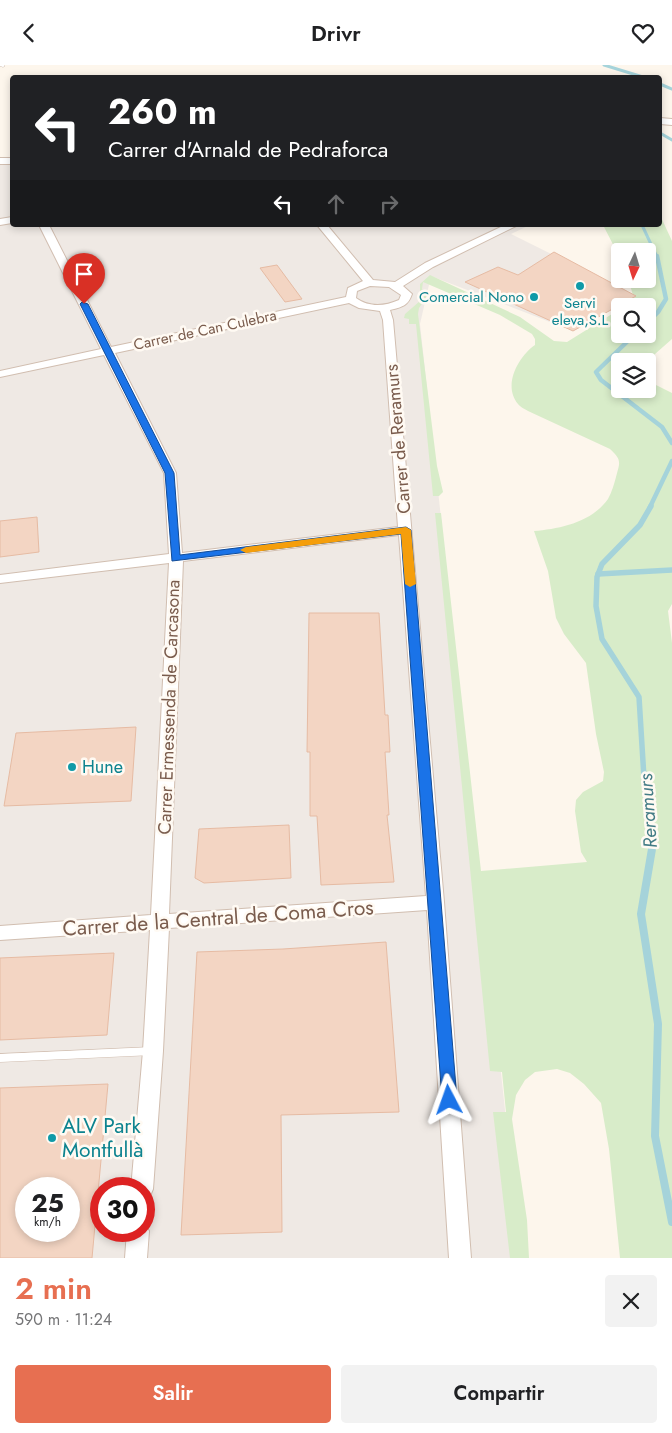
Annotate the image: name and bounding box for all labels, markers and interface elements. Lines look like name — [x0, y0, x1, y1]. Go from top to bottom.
text: Drivr — [311, 17, 361, 49]
icon: back — [15, 19, 43, 47]
icon: heart — [629, 19, 657, 47]
text: 260 m — [108, 87, 217, 137]
icon: left — [25, 95, 90, 160]
text: Carrer d'Arnald de Pedraforca — [108, 133, 388, 165]
icon: left — [269, 190, 297, 218]
icon: ahead — [322, 190, 350, 218]
icon: right — [375, 190, 403, 218]
north arrow — [611, 243, 656, 287]
map controls — [611, 243, 656, 398]
pin — [63, 253, 105, 304]
icon: arrive — [70, 260, 98, 288]
marker: Servi eleva,S.L — [574, 280, 586, 292]
place label: Comercial Nono — [419, 286, 524, 308]
marker: Comercial Nono — [528, 291, 540, 303]
place label: Servi eleva,S.L — [552, 292, 609, 331]
button: search — [611, 298, 656, 343]
street label: Carrer de Can Culebra — [131, 304, 279, 356]
button: layers — [611, 353, 656, 398]
street label: Carrer de Reramurs — [379, 363, 417, 515]
street label: Carrer Ermessenda de Carcasona — [152, 579, 186, 835]
place label: Hune — [82, 754, 123, 780]
marker: Hune — [66, 761, 78, 773]
water label: Reramurs — [632, 772, 664, 849]
street label: Carrer de la Central de Coma Cros — [61, 892, 375, 944]
position arrow — [422, 1073, 474, 1125]
place label: ALV Park Montfullà — [62, 1111, 143, 1165]
marker: ALV Park Montfullà — [46, 1132, 58, 1144]
speed limit sign: 30 — [90, 1177, 155, 1242]
text: 25 — [31, 1185, 64, 1221]
text: km/h — [34, 1213, 61, 1231]
text: 2 min — [15, 1267, 92, 1310]
button: close — [605, 1275, 657, 1327]
text: 590 m · 11:24 — [15, 1308, 112, 1331]
button: Salir — [15, 1365, 331, 1423]
button: Compartir — [341, 1365, 657, 1423]

